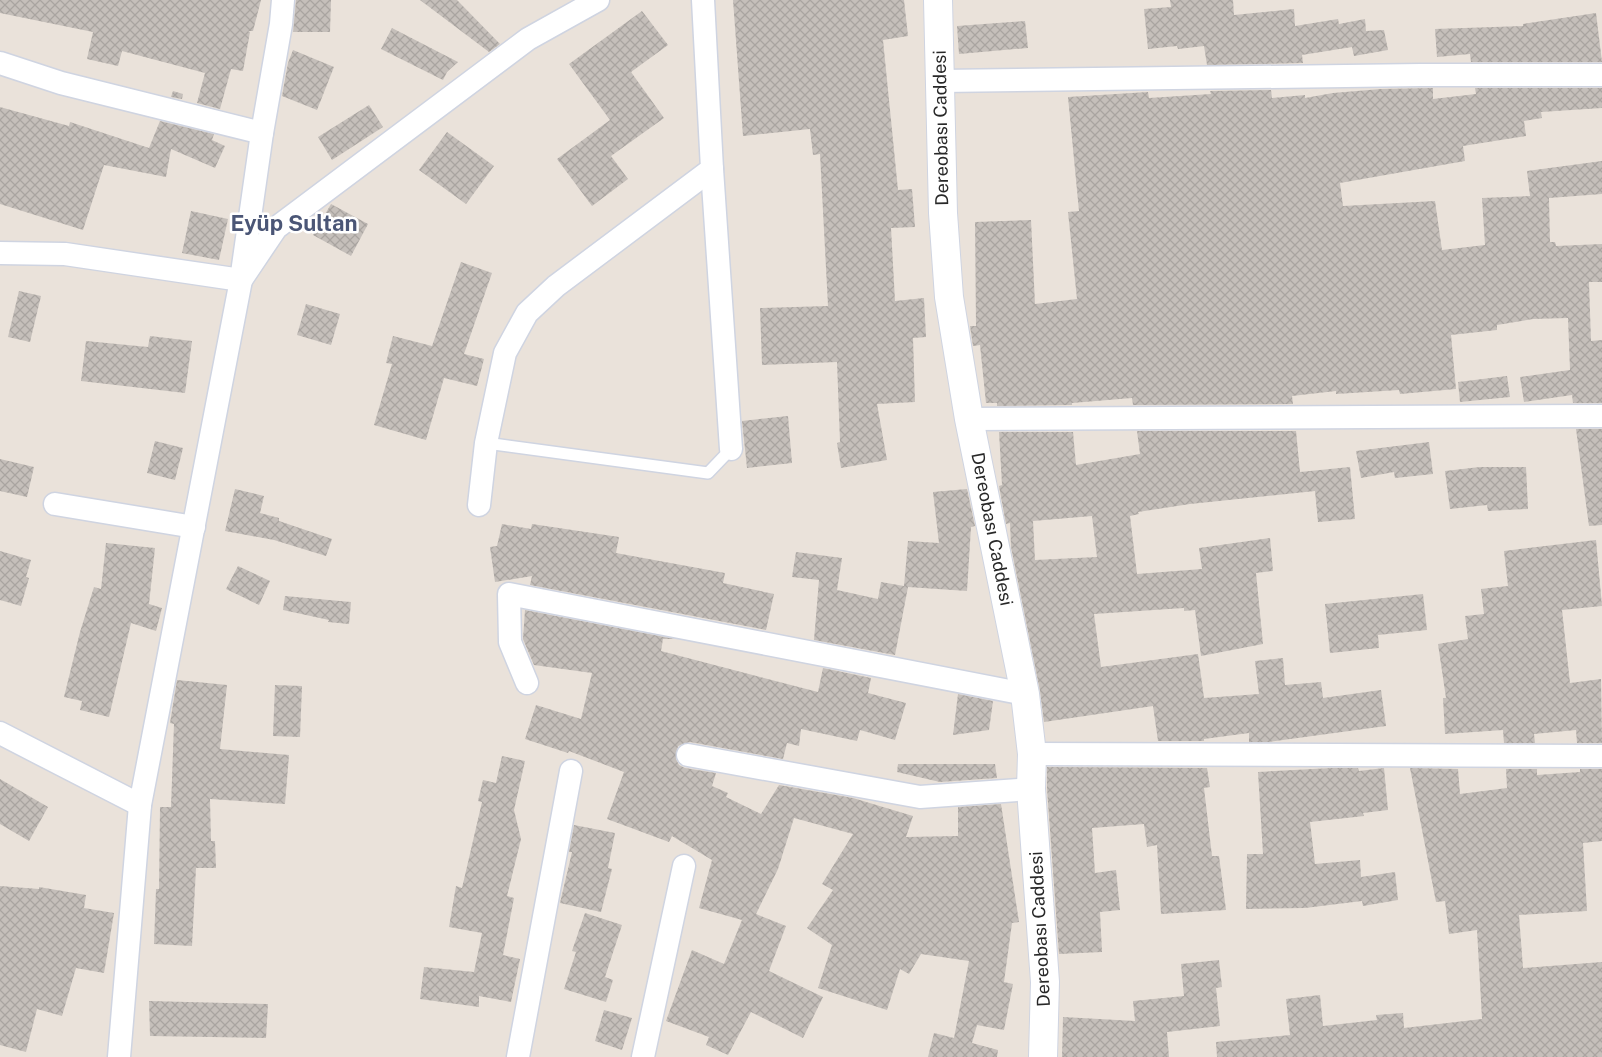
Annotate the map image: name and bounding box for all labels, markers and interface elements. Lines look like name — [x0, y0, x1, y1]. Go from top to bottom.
street label: Dereobası Caddesi — [929, 50, 952, 206]
district label: Eyüp Sultan — [231, 210, 357, 236]
street label: Dereobası Caddesi — [967, 450, 1018, 607]
street label: Dereobası Caddesi — [1025, 851, 1054, 1007]

